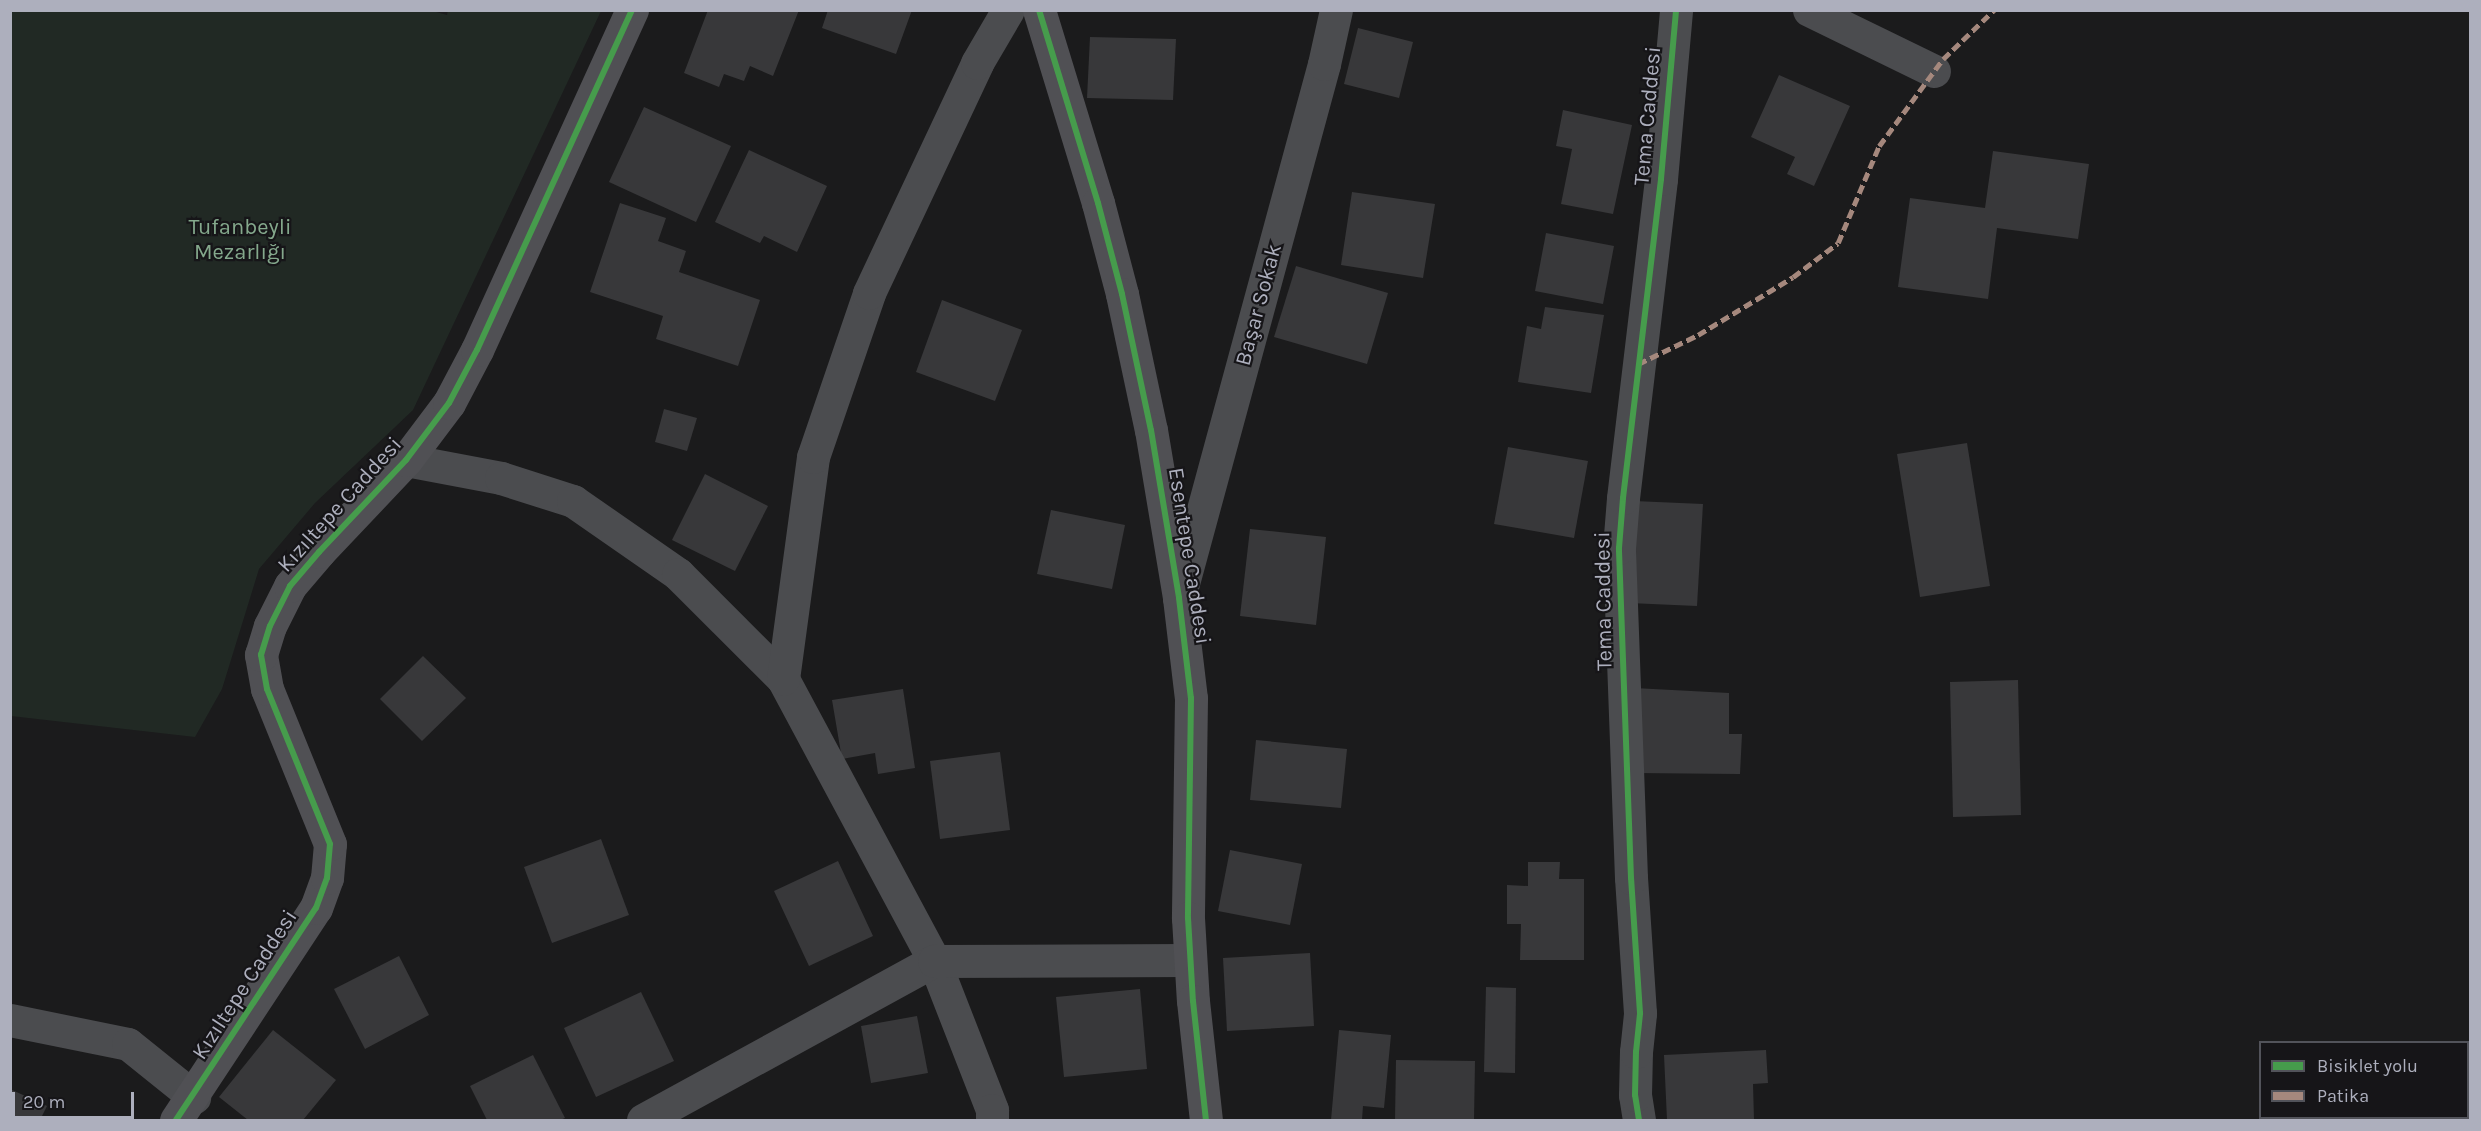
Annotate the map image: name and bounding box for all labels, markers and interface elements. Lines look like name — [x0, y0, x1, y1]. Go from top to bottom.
street label: Tema Caddesi — [1629, 45, 1667, 187]
park label: Tufanbeyli Mezarlığı — [188, 214, 292, 266]
street label: Başar Sokak — [1230, 241, 1288, 369]
street label: Kızıltepe Caddesi — [272, 432, 408, 578]
street label: Esentepe Caddesi — [1162, 466, 1216, 646]
street label: Tema Caddesi — [1590, 531, 1618, 671]
street label: Kızıltepe Caddesi — [187, 905, 303, 1065]
legend — [2259, 1041, 2469, 1119]
text: Bisiklet yolu — [2317, 1055, 2418, 1077]
scale bar — [15, 1080, 136, 1118]
text: Patika — [2317, 1085, 2369, 1107]
text: 20 m — [23, 1091, 65, 1113]

